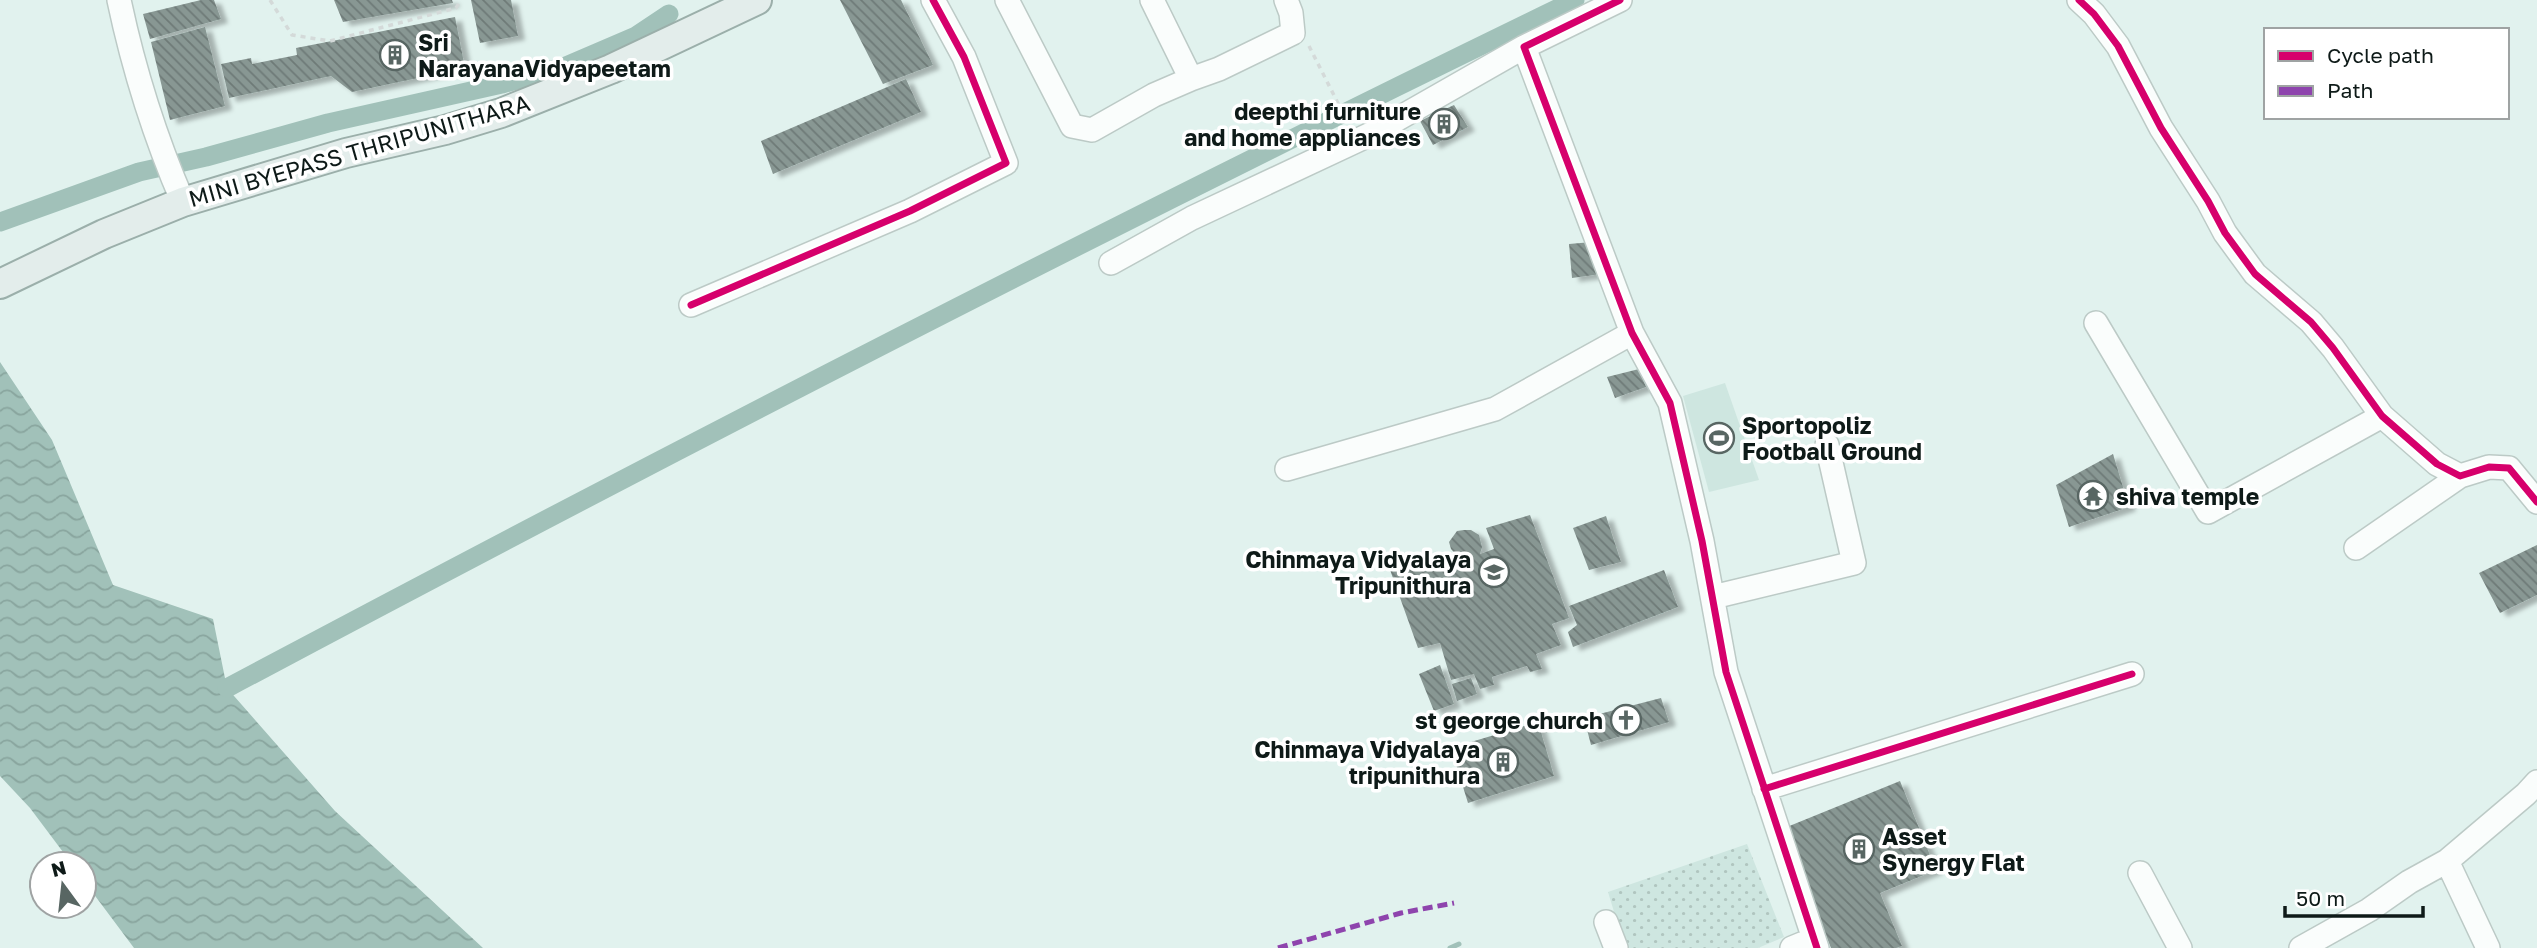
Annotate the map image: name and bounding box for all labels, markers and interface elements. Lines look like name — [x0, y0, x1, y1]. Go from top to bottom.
place label: Sri NarayanaVidyapeetam — [418, 28, 671, 82]
legend — [2264, 28, 2509, 119]
building icon: Sri NarayanaVidyapeetam — [378, 38, 412, 72]
text: Cycle path — [2327, 42, 2434, 68]
text: Path — [2327, 77, 2374, 103]
street label: MINI BYEPASS THRIPUNITHARA — [185, 88, 533, 212]
place label: deepthi furniture and home appliances — [1184, 97, 1421, 151]
building icon: deepthi furniture and home appliances — [1427, 107, 1461, 141]
place label: Sportopoliz Football Ground — [1742, 411, 1922, 465]
sports icon: Sportopoliz Football Ground — [1702, 421, 1736, 455]
temple icon: shiva temple — [2076, 479, 2110, 513]
place label: shiva temple — [2116, 482, 2259, 510]
place label: Chinmaya Vidyalaya Tripunithura — [1245, 545, 1471, 599]
school or university icon: Chinmaya Vidyalaya Tripunithura — [1477, 555, 1511, 589]
church icon: st george church — [1609, 703, 1643, 737]
place label: st george church — [1415, 706, 1603, 734]
place label: Chinmaya Vidyalaya tripunithura — [1254, 735, 1480, 789]
building icon: Chinmaya Vidyalaya tripunithura — [1486, 745, 1520, 779]
place label: Asset Synergy Flat — [1882, 822, 2025, 876]
building icon: Asset Synergy Flat — [1842, 832, 1876, 866]
north arrow — [28, 850, 98, 920]
text: N — [49, 855, 68, 881]
scale bar — [2285, 874, 2423, 918]
text: 50 m — [2296, 885, 2345, 911]

